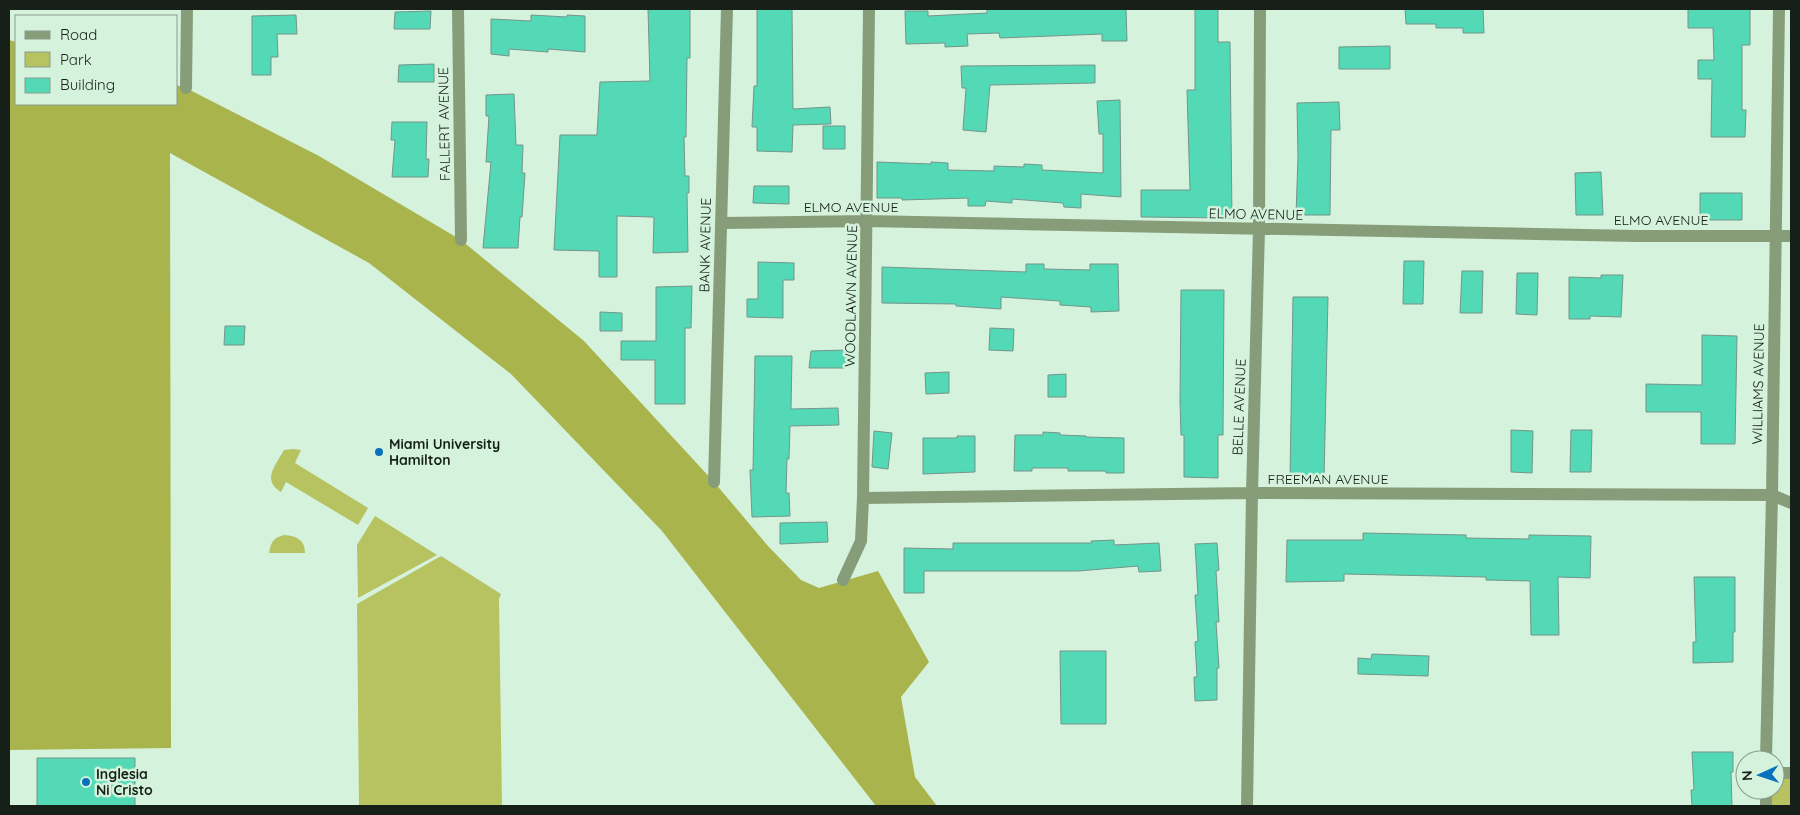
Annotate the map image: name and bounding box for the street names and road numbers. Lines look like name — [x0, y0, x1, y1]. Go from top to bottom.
street label: FALLERT AVENUE — [434, 67, 454, 181]
street label: BANK AVENUE — [695, 197, 715, 293]
street label: ELMO AVENUE — [804, 198, 898, 216]
street label: ELMO AVENUE — [1209, 204, 1304, 224]
street label: ELMO AVENUE — [1614, 211, 1708, 229]
street label: WOODLAWN AVENUE — [841, 225, 861, 367]
street label: WILLIAMS AVENUE — [1748, 323, 1768, 445]
street label: BELLE AVENUE — [1228, 358, 1250, 456]
street label: FREEMAN AVENUE — [1267, 470, 1389, 488]

